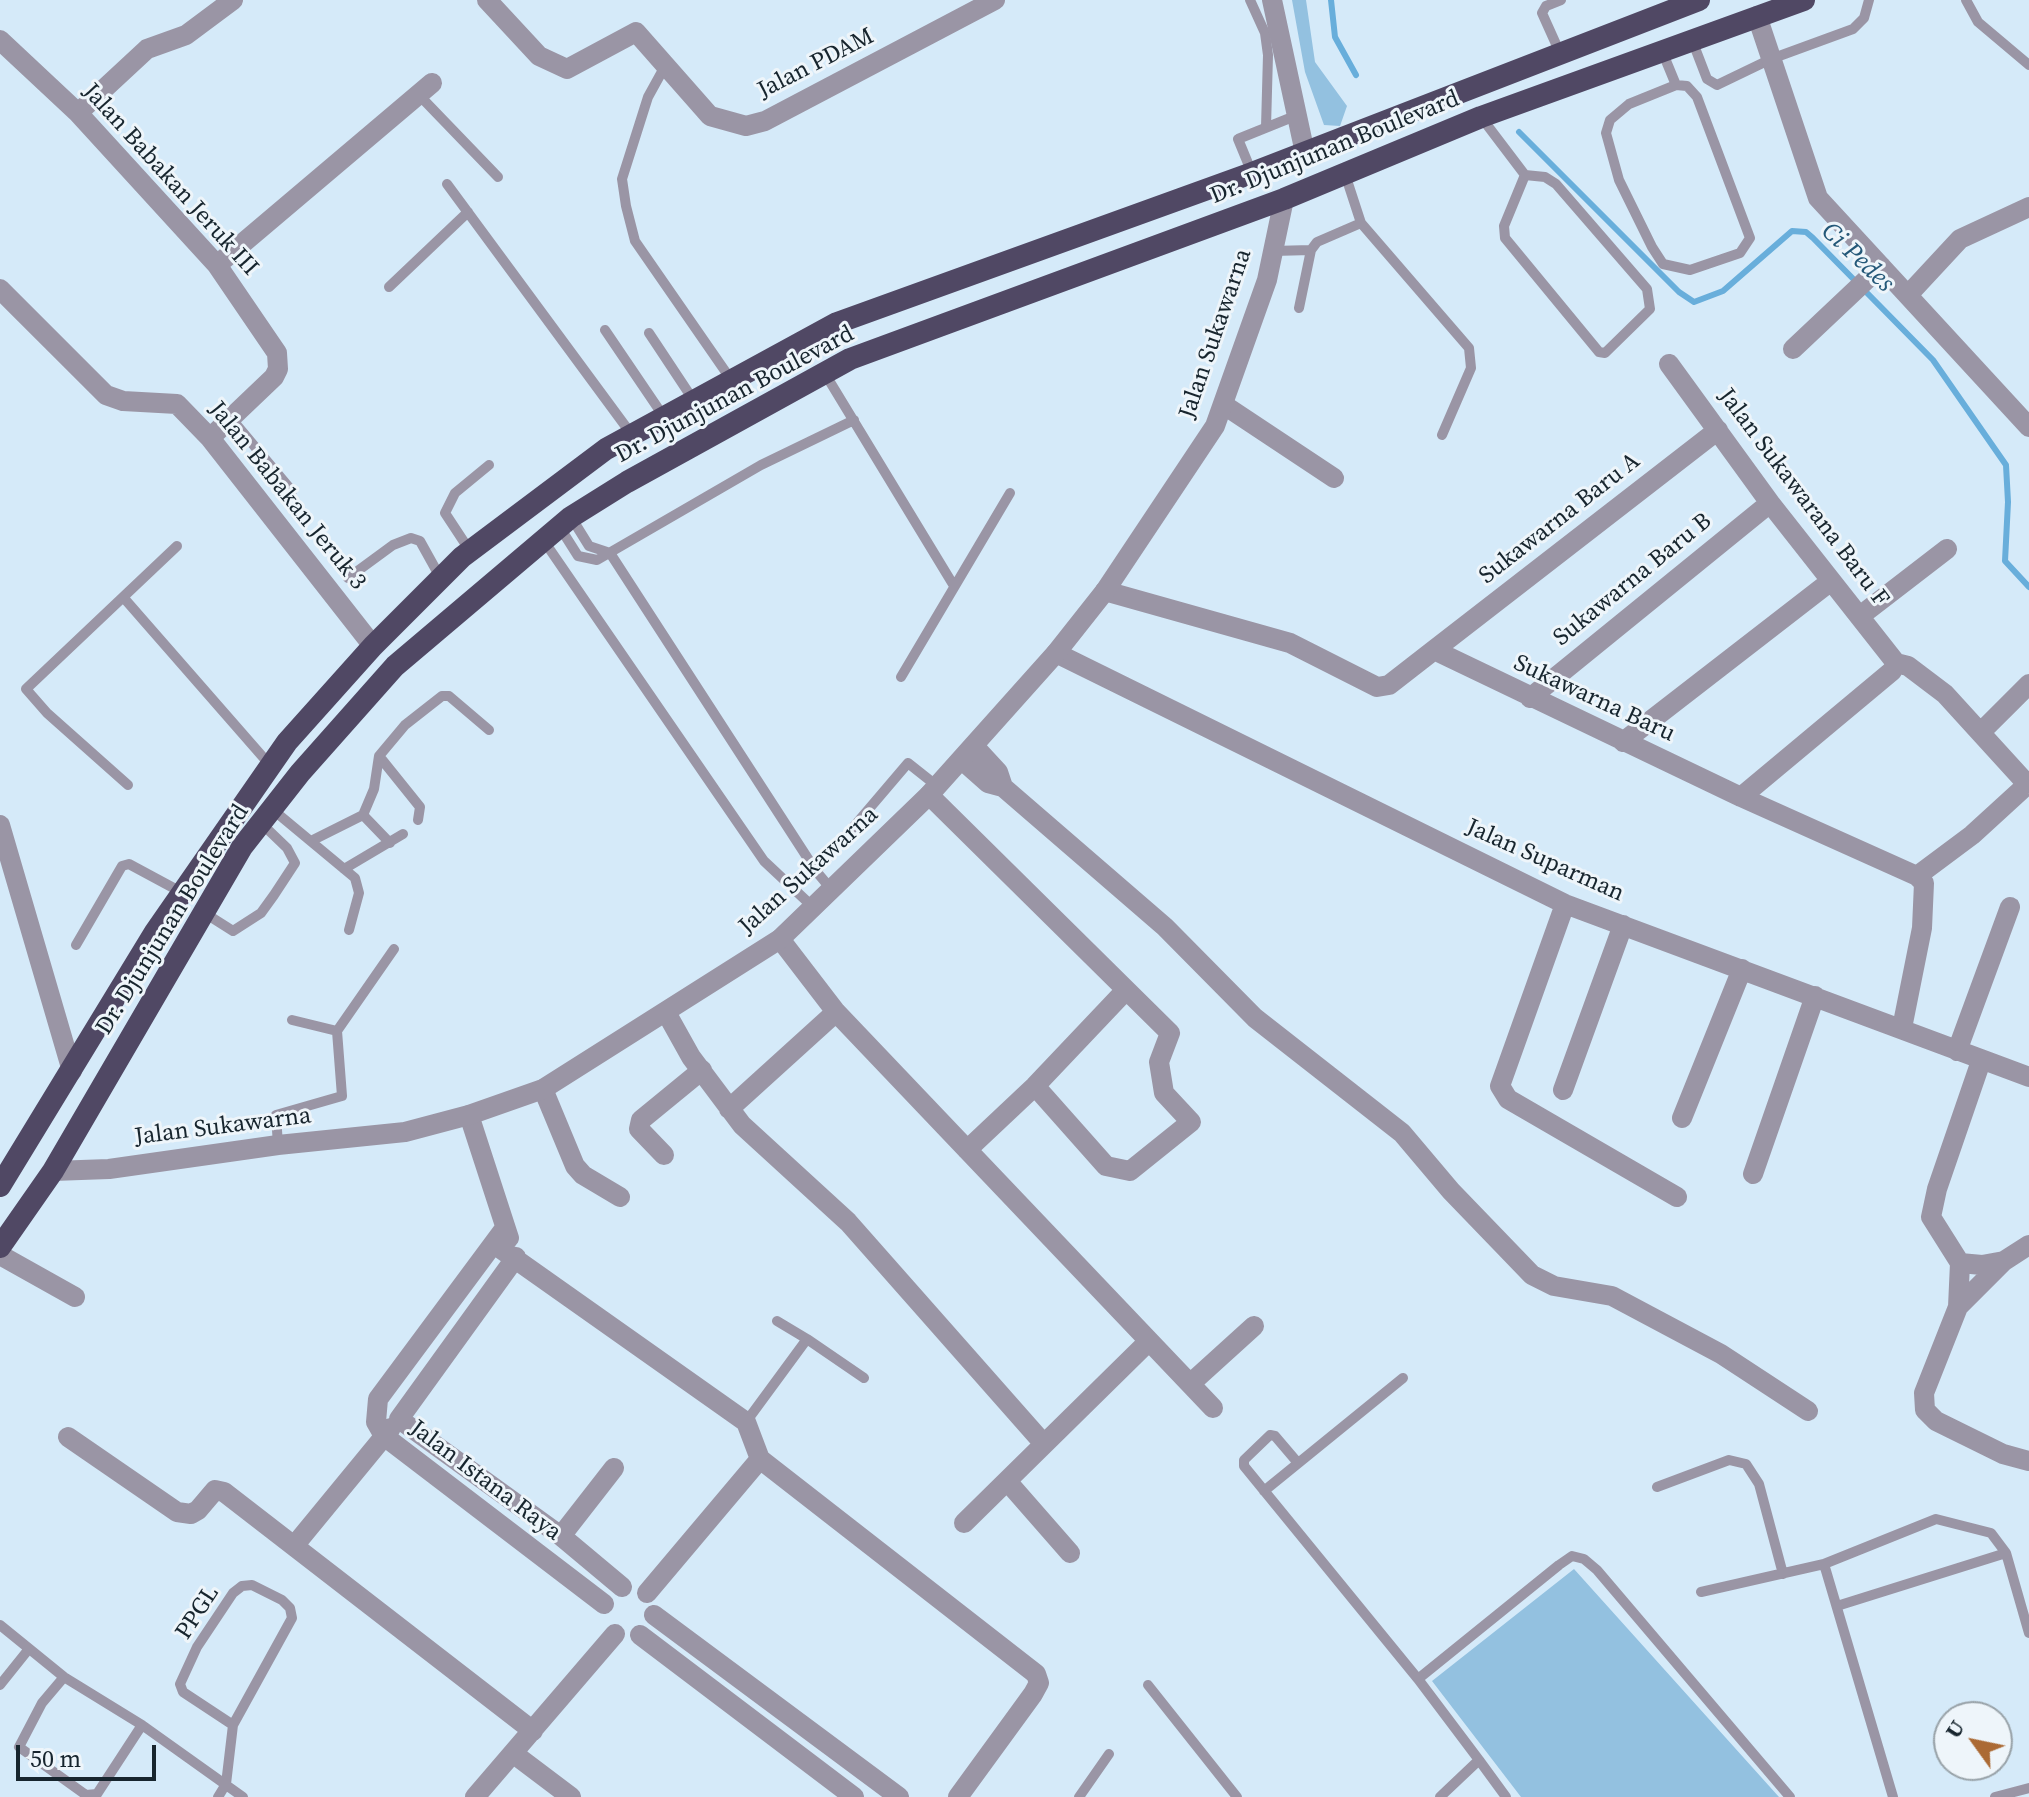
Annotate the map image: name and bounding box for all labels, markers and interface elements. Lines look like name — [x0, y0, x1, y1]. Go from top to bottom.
street label: Jalan PDAM — [753, 22, 879, 106]
street label: Jalan Babakan Jeruk III — [76, 78, 264, 282]
street label: Dr. Djunjunan Boulevard — [1206, 85, 1464, 211]
water label: Ci Pedes — [1814, 217, 1900, 299]
street label: Jalan Sukawarna — [1173, 245, 1259, 423]
street label: Dr. Djunjunan Boulevard — [611, 320, 859, 470]
street label: Jalan Sukawarana Baru F — [1712, 383, 1894, 613]
street label: Jalan Babakan Jeruk 3 — [202, 396, 372, 596]
street label: Sukawarna Baru A — [1474, 447, 1646, 591]
street label: Sukawarna Baru B — [1548, 507, 1718, 653]
street label: Sukawarna Baru — [1509, 649, 1679, 749]
street label: Dr. Djunjunan Boulevard — [90, 800, 256, 1040]
street label: Jalan Sukawarna — [733, 801, 885, 941]
street label: Jalan Suparman — [1461, 813, 1629, 909]
street label: Jalan Sukawarna — [133, 1102, 313, 1152]
street label: Jalan Istana Raya — [403, 1415, 567, 1547]
street label: PPGL — [170, 1581, 226, 1645]
north arrow — [1933, 1701, 2013, 1781]
text: U — [1938, 1714, 1972, 1744]
scale bar — [20, 1729, 160, 1779]
text: 50 m — [30, 1742, 81, 1775]

